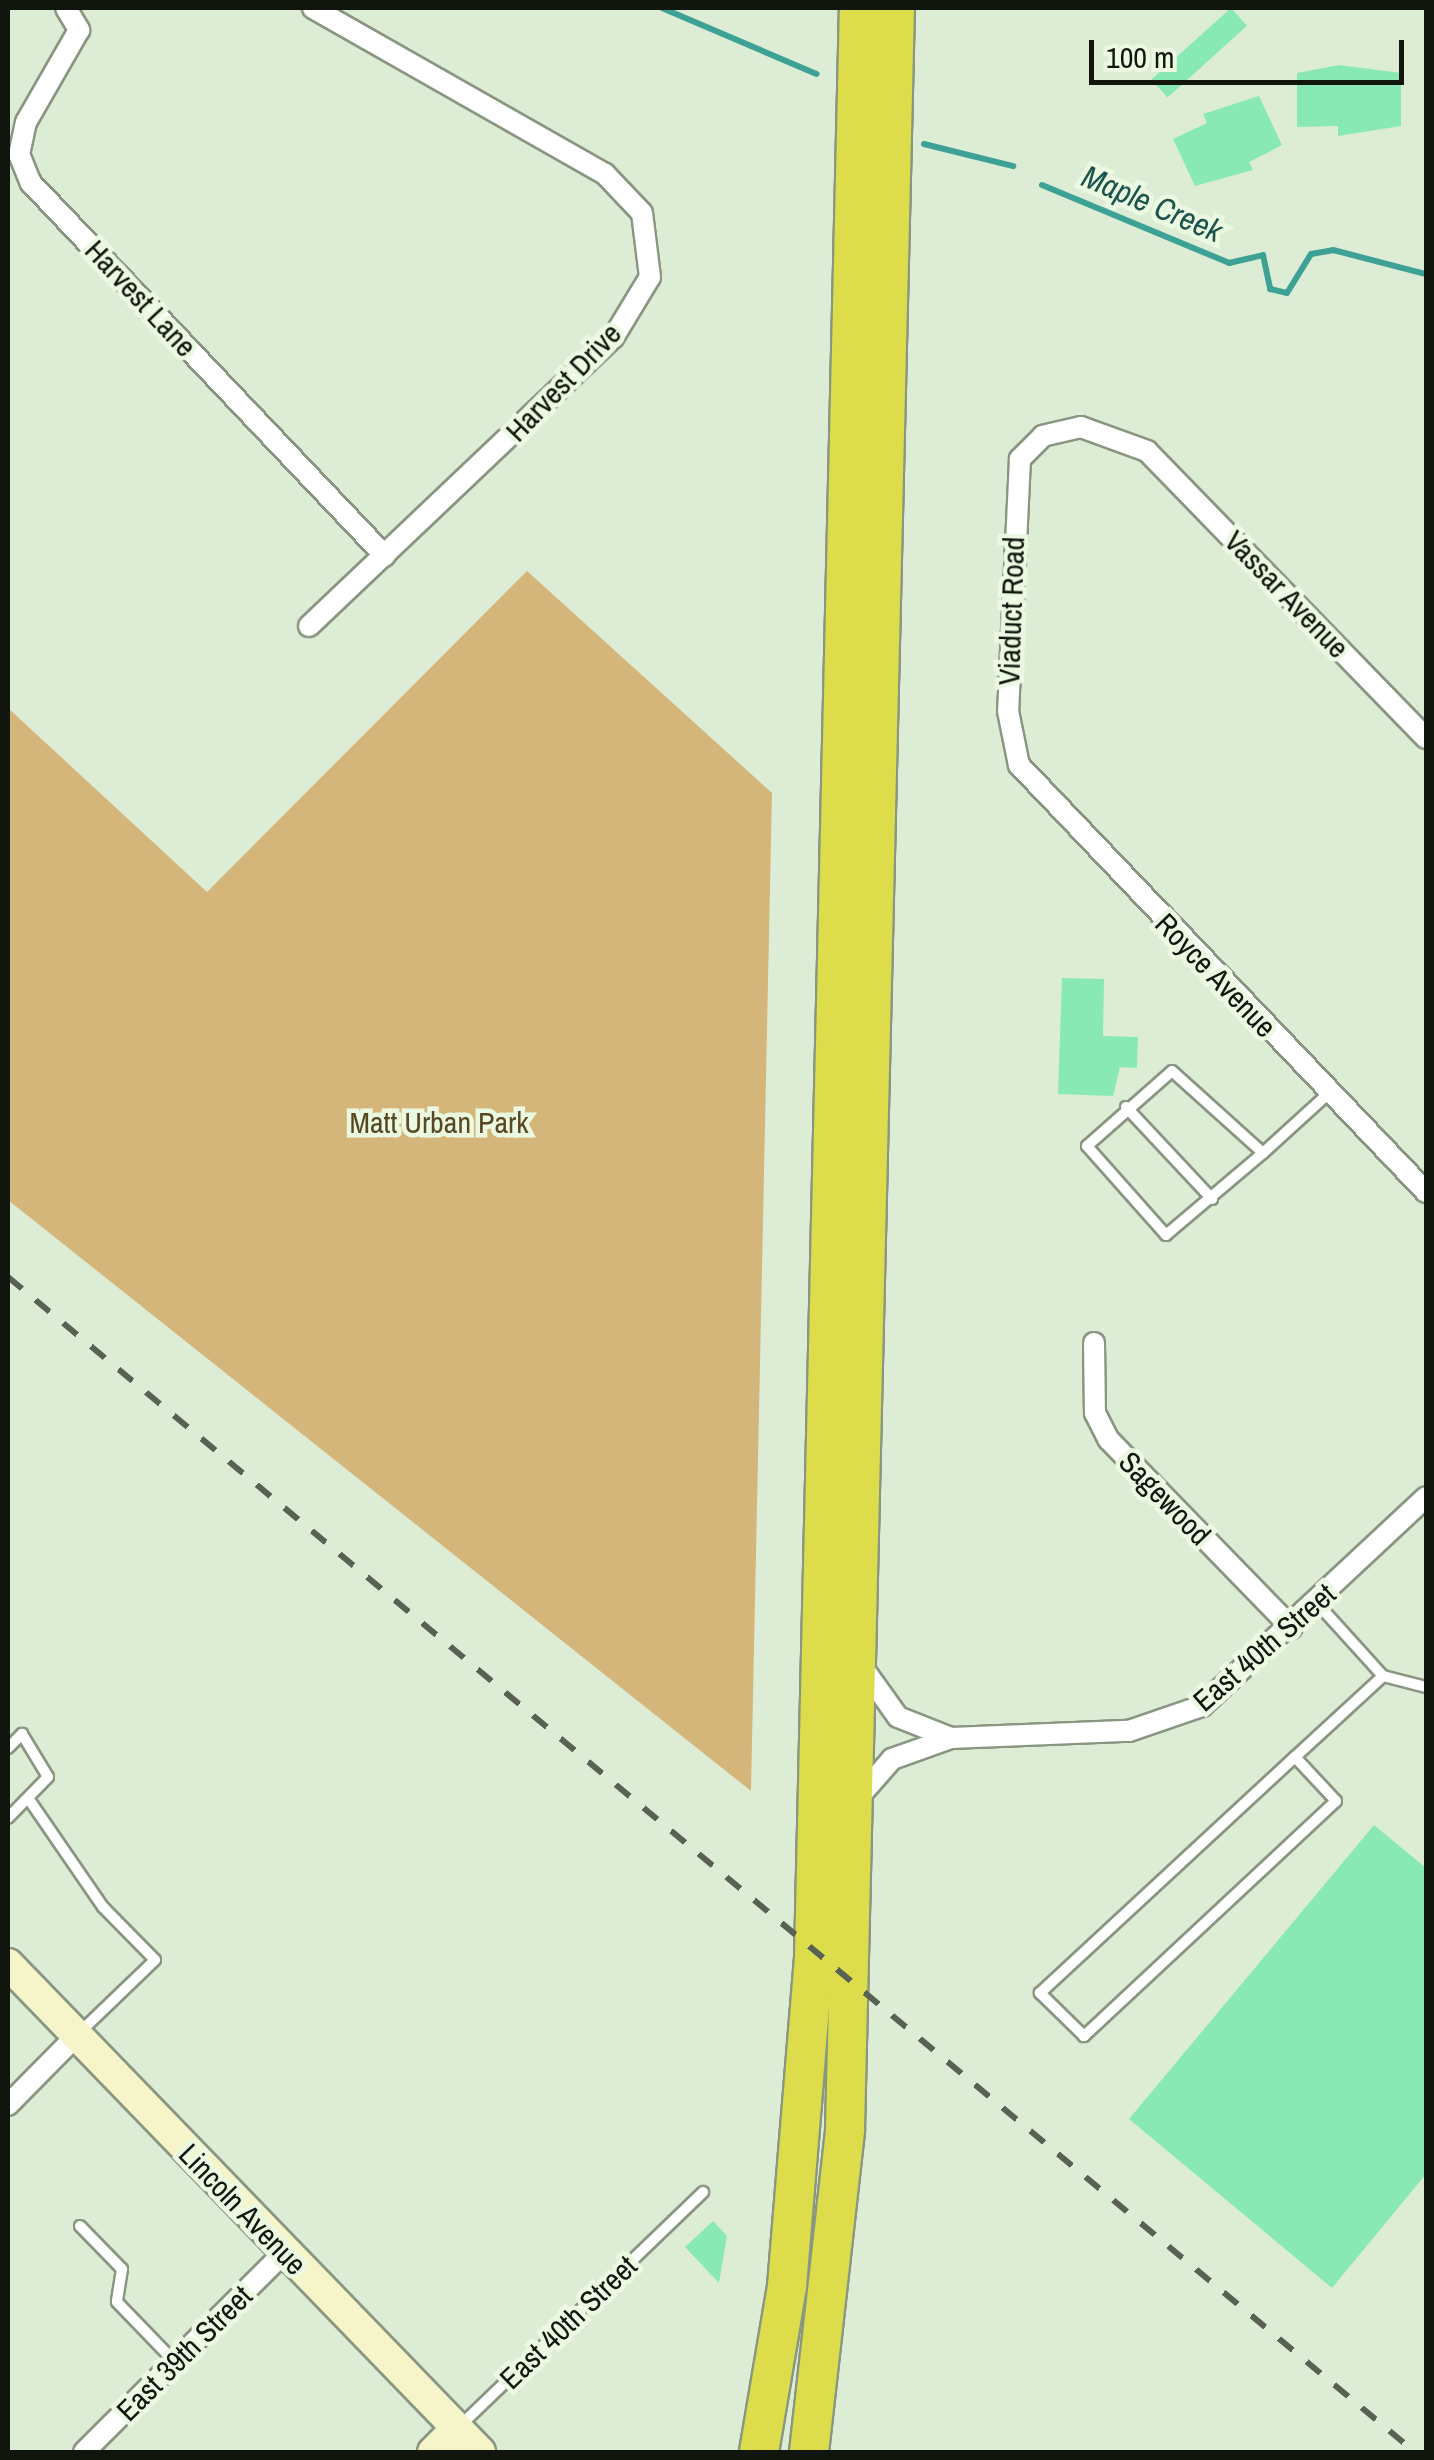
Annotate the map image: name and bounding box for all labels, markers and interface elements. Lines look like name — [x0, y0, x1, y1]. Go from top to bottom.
scale bar — [1094, 20, 1409, 82]
text: 100 m — [1106, 37, 1174, 77]
water label: Maple Creek — [1076, 157, 1228, 251]
street label: Harvest Lane — [78, 232, 204, 364]
street label: Harvest Drive — [498, 315, 628, 449]
street label: Vassar Avenue — [1217, 522, 1357, 666]
street label: Viaduct Road — [990, 536, 1032, 686]
street label: Royce Avenue — [1148, 905, 1284, 1045]
park label: Matt Urban Park — [349, 1104, 529, 1140]
street label: Sagewood — [1112, 1444, 1218, 1552]
street label: East 40th Street — [1186, 1576, 1342, 1718]
street label: Lincoln Avenue — [171, 2136, 315, 2282]
street label: East 40th Street — [492, 2248, 644, 2396]
street label: East 39th Street — [109, 2278, 259, 2428]

